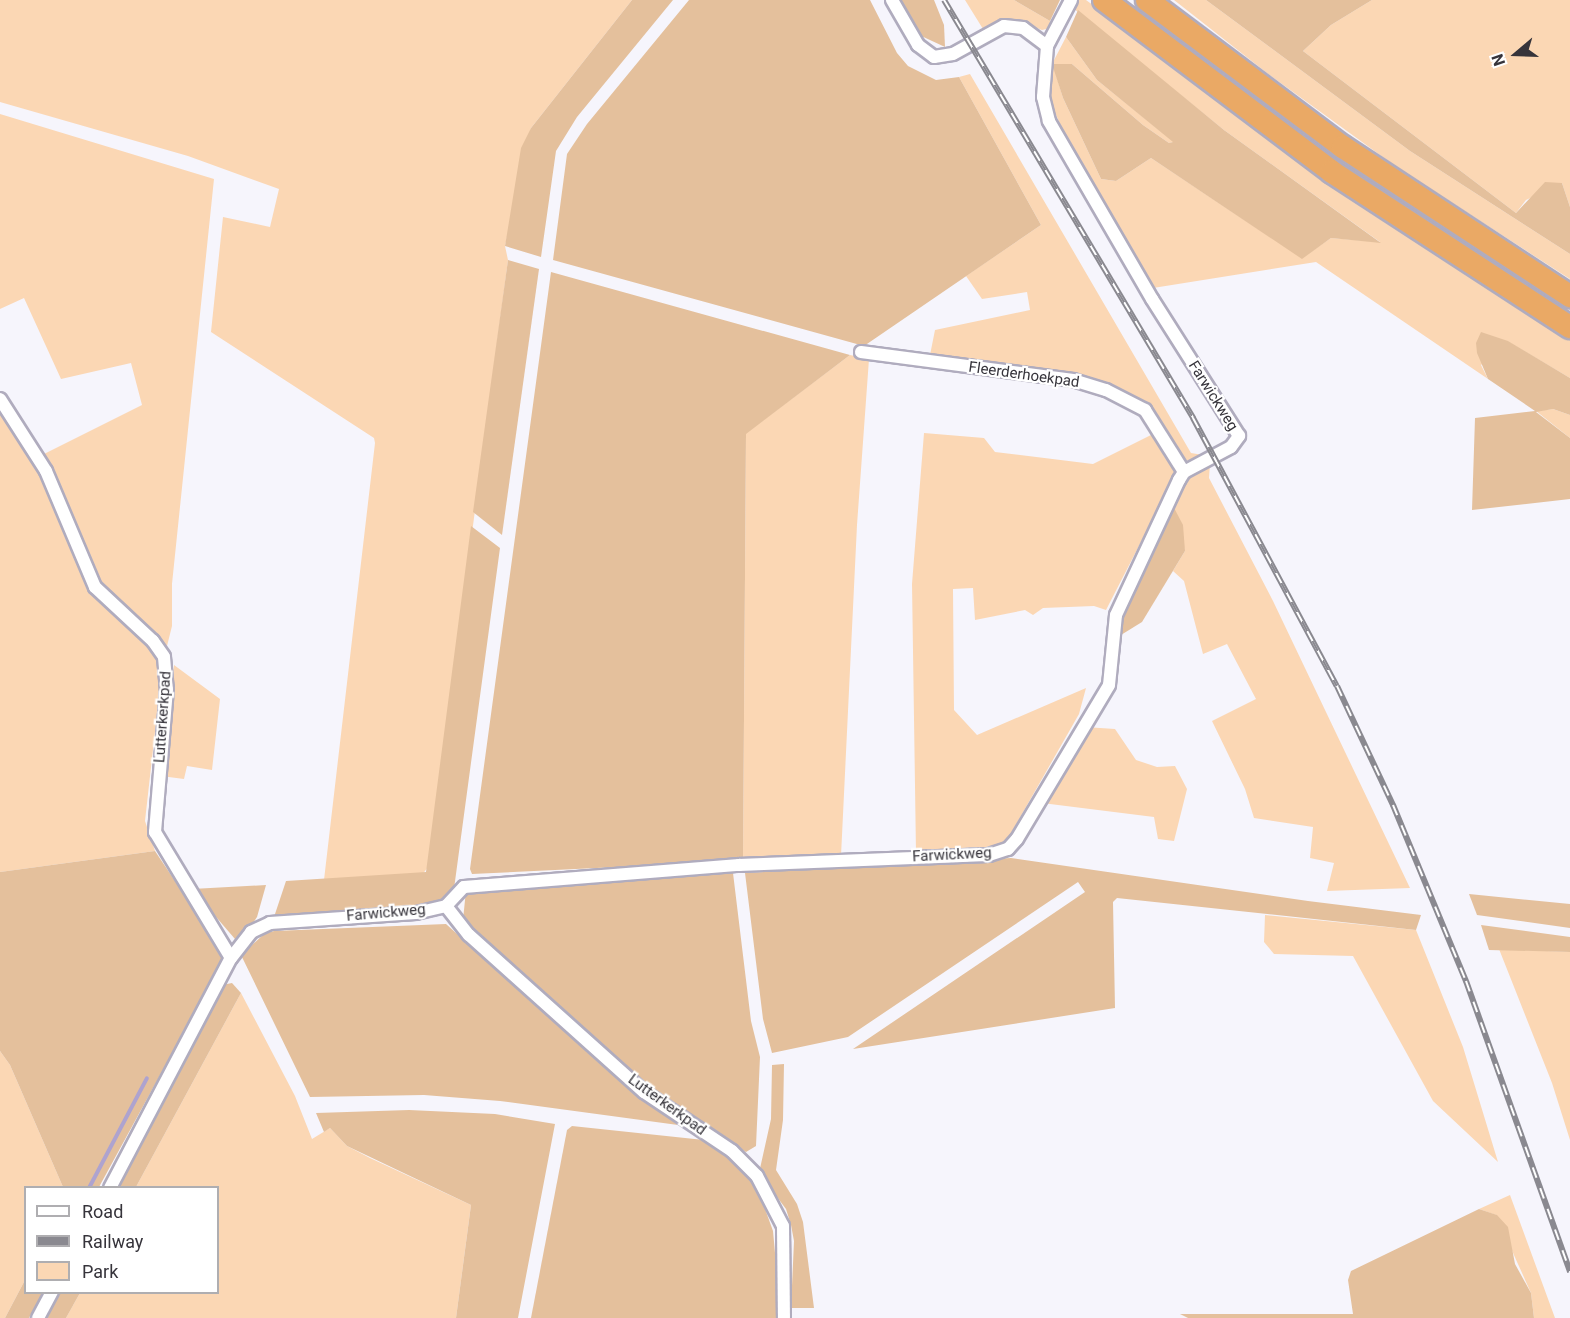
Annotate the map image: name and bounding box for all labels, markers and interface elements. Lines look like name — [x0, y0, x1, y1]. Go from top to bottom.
north arrow — [1486, 24, 1546, 84]
text: N — [1488, 52, 1509, 68]
street label: Fleerderhoekpad — [967, 358, 1081, 392]
street label: Farwickweg — [1184, 358, 1242, 434]
street label: Lutterkerkpad — [151, 670, 175, 764]
street label: Farwickweg — [912, 844, 992, 866]
street label: Farwickweg — [346, 901, 426, 925]
street label: Lutterkerkpad — [624, 1071, 710, 1139]
legend — [24, 1186, 219, 1294]
text: Road — [82, 1201, 123, 1222]
text: Railway — [82, 1231, 143, 1252]
text: Park — [82, 1261, 118, 1282]

